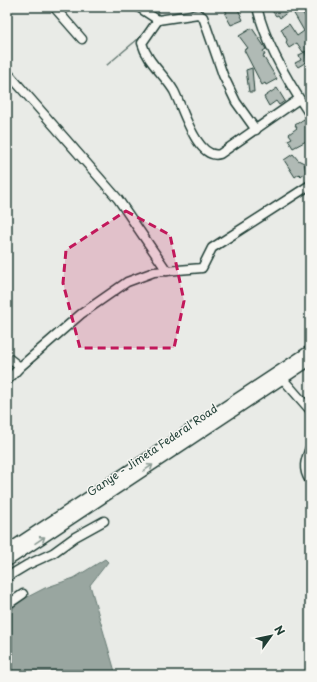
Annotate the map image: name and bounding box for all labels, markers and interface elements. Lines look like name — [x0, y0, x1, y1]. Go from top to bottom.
street label: Ganye - Jimeta Federal Road — [83, 400, 221, 500]
one-way arrow — [142, 463, 154, 471]
one-way arrow — [34, 535, 45, 544]
north arrow — [251, 616, 291, 656]
text: N — [270, 622, 289, 639]

